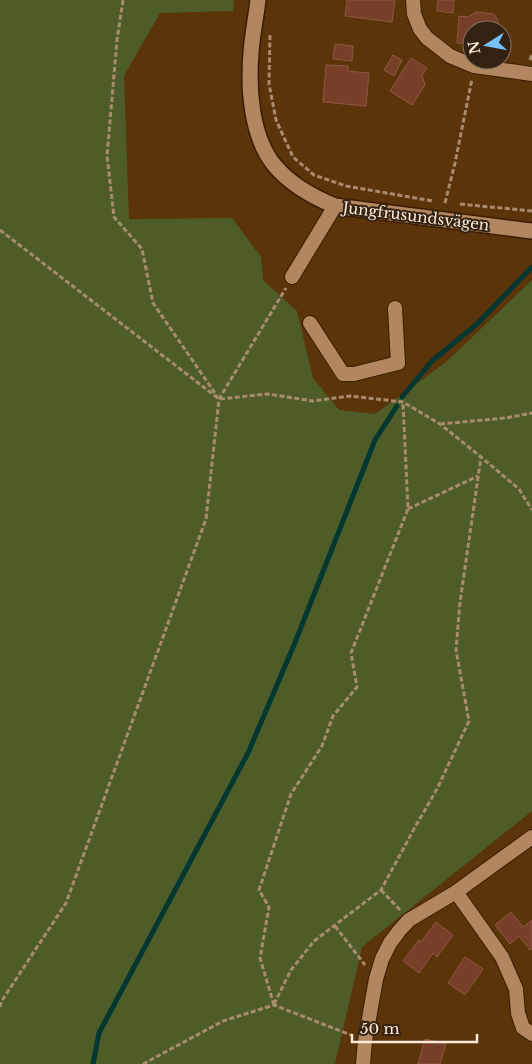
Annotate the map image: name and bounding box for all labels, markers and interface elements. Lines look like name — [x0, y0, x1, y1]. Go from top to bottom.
north arrow — [462, 20, 512, 70]
text: N — [464, 39, 484, 56]
street label: Jungfrusundsvägen — [340, 197, 490, 234]
scale bar — [352, 1012, 477, 1044]
text: 50 m — [360, 1019, 400, 1038]

